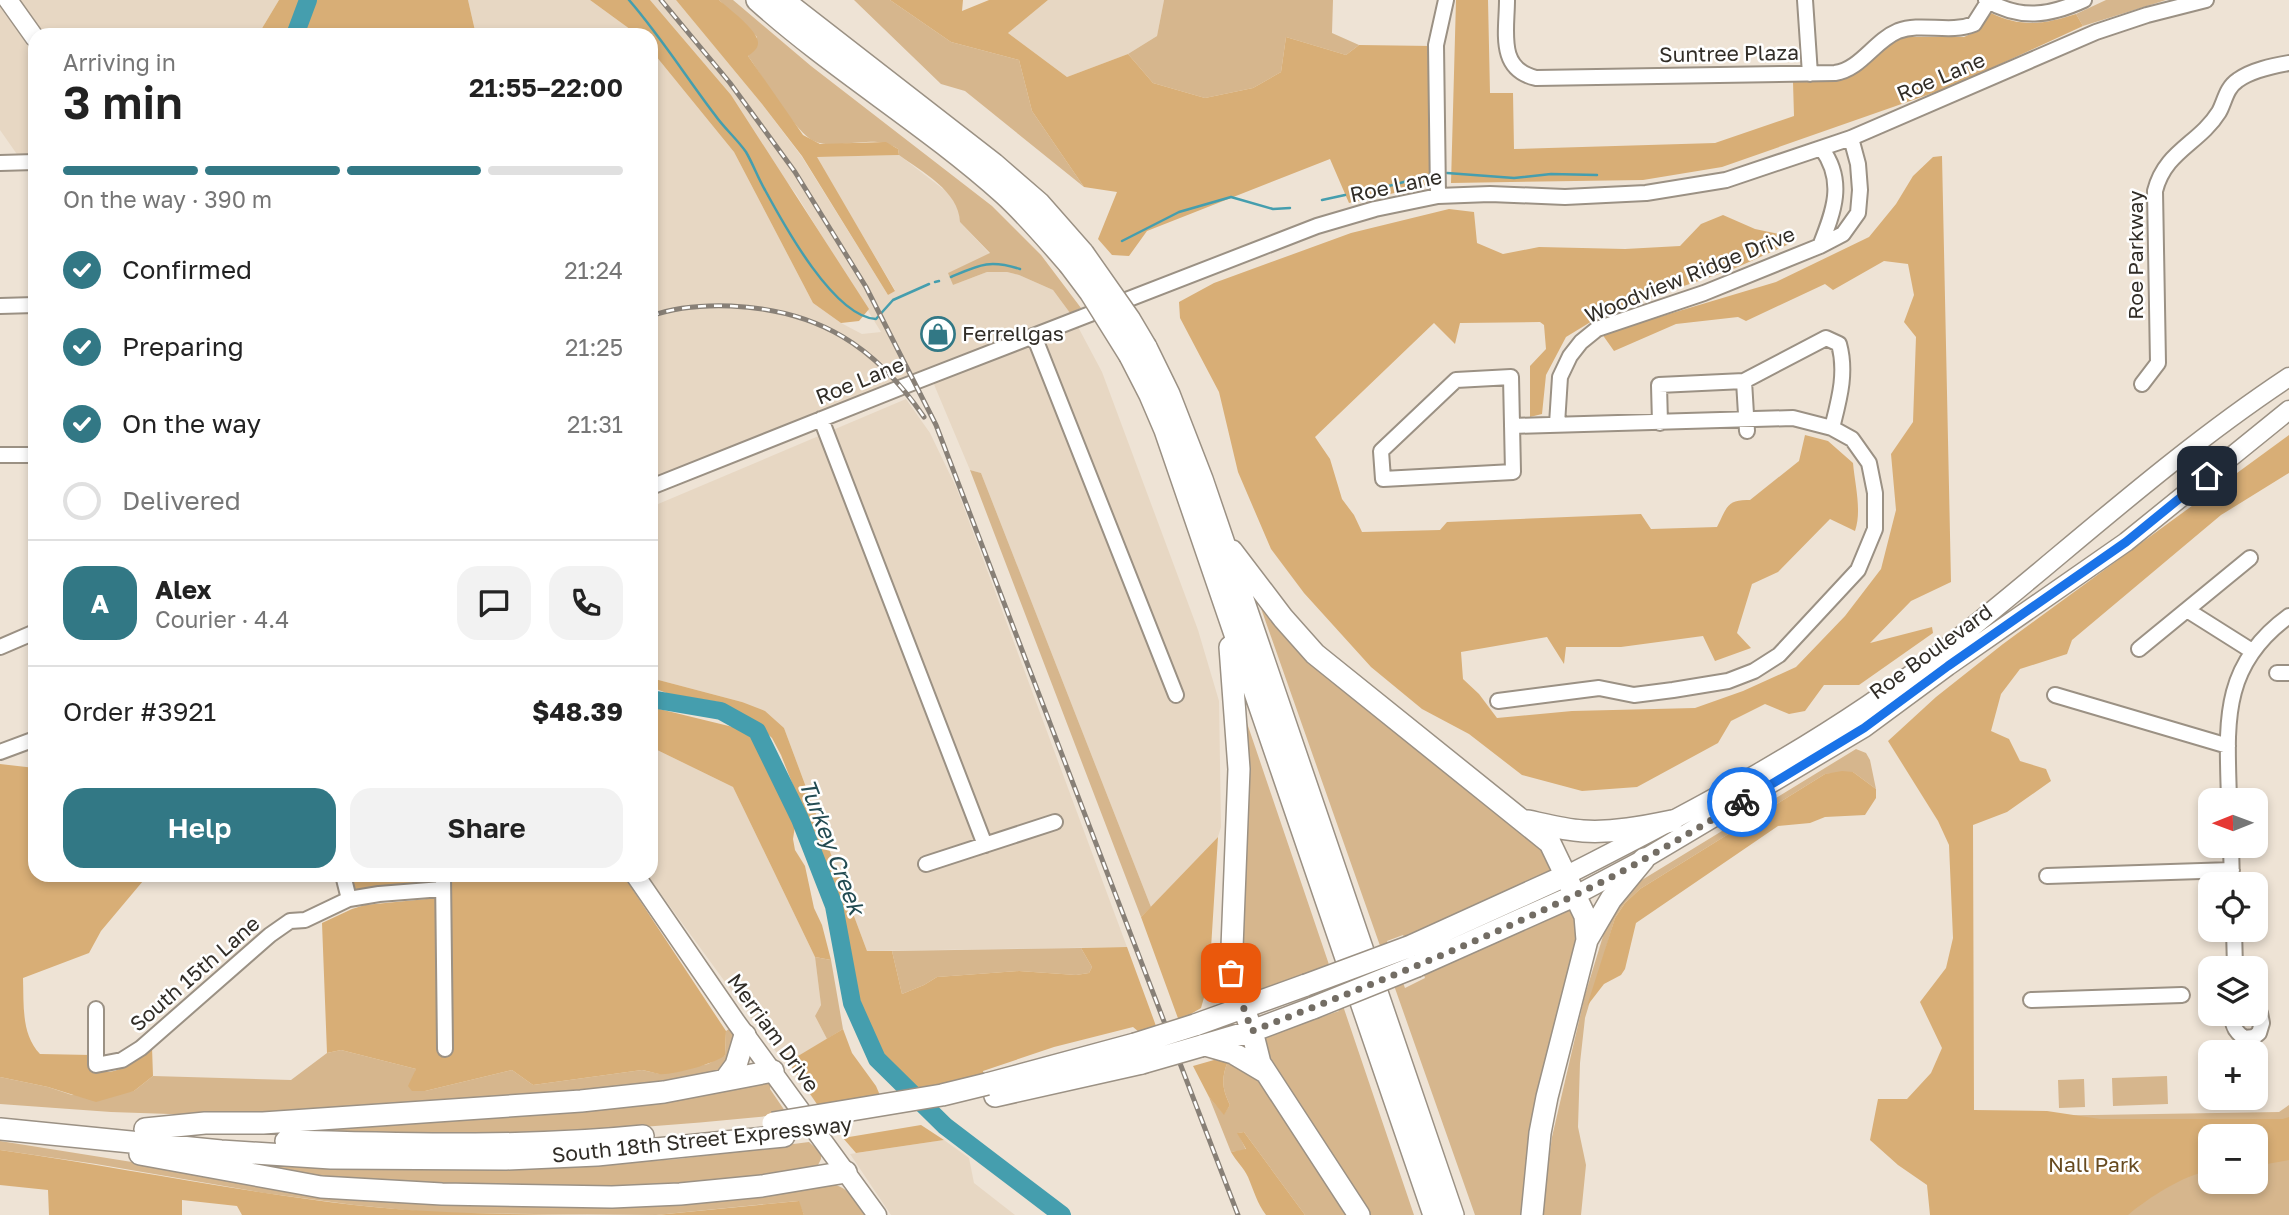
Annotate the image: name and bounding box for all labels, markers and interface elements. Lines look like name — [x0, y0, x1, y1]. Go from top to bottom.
street label: Suntree Plaza — [1659, 39, 1799, 67]
street label: Roe Lane — [1893, 46, 1989, 106]
text: Arriving in — [63, 48, 176, 76]
text: 21:55–22:00 — [469, 72, 623, 103]
text: 3 min — [63, 74, 183, 129]
street label: Roe Lane — [1347, 163, 1444, 207]
text: On the way · 390 m — [63, 185, 272, 213]
street label: Roe Parkway — [2122, 190, 2148, 320]
street label: Woodview Ridge Drive — [1581, 220, 1798, 328]
icon: check — [63, 251, 101, 289]
text: Confirmed — [122, 254, 252, 285]
text: 21:24 — [564, 256, 623, 284]
shop icon: Ferrellgas — [919, 315, 957, 353]
place label: Ferrellgas — [962, 320, 1064, 346]
icon: check — [63, 328, 101, 366]
text: Preparing — [122, 331, 244, 362]
text: 21:25 — [565, 333, 623, 361]
street label: Roe Lane — [812, 351, 908, 410]
icon: check — [63, 405, 101, 443]
text: On the way — [122, 408, 261, 439]
text: 21:31 — [567, 410, 623, 438]
pin — [2177, 446, 2237, 506]
icon: home — [2188, 457, 2226, 495]
text: Delivered — [122, 485, 241, 516]
button: chat — [457, 566, 531, 640]
button: phone — [549, 566, 623, 640]
text: Alex — [155, 574, 212, 605]
text: A — [91, 588, 109, 619]
street label: Roe Boulevard — [1864, 598, 1997, 705]
text: Courier · 4.4 — [155, 605, 289, 633]
text: Order #3921 — [63, 696, 216, 727]
text: $48.39 — [532, 696, 623, 727]
courier — [1707, 767, 1777, 837]
water label: Turkey Creek — [794, 775, 872, 920]
icon: bike — [1723, 783, 1761, 821]
button: Help — [63, 788, 336, 868]
button: Share — [350, 788, 623, 868]
north arrow — [2198, 788, 2268, 858]
map controls — [2198, 788, 2268, 1194]
button: locate — [2198, 872, 2268, 942]
street label: South 15th Lane — [124, 910, 265, 1037]
pin — [1201, 943, 1261, 1003]
icon: bag — [1212, 954, 1250, 992]
button: layers — [2198, 956, 2268, 1026]
street label: Merriam Drive — [722, 968, 825, 1097]
button: + — [2198, 1040, 2268, 1110]
street label: South 18th Street Expressway — [550, 1110, 854, 1168]
button: − — [2198, 1124, 2268, 1194]
park label: Nall Park — [2048, 1151, 2140, 1177]

